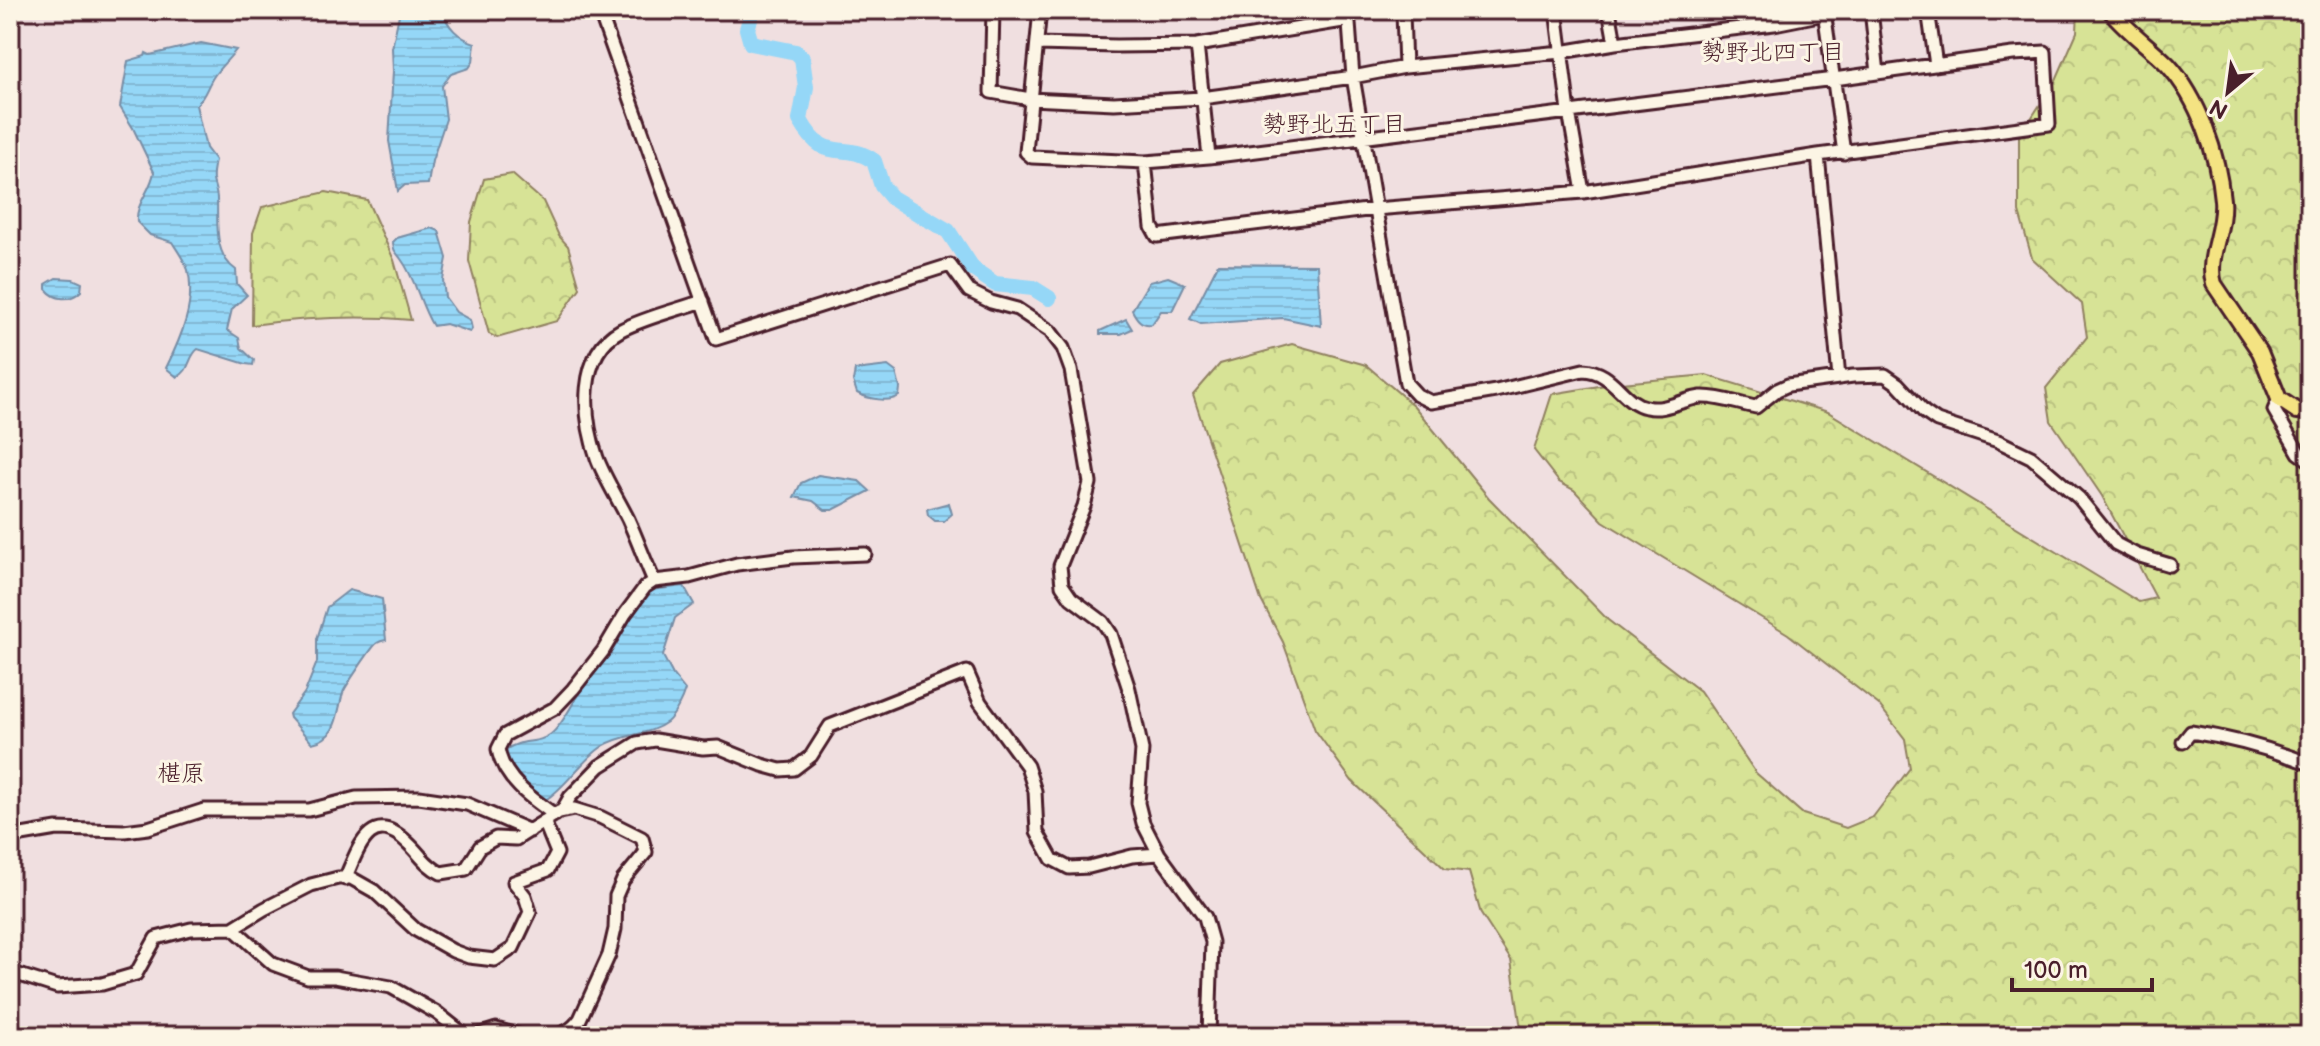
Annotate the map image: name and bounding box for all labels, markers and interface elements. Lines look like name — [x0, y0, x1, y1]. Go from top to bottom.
district label: 勢野北四丁目 — [1701, 38, 1845, 67]
north arrow — [2188, 52, 2268, 132]
text: N — [2205, 92, 2233, 124]
district label: 勢野北五丁目 — [1262, 110, 1406, 139]
district label: 椹原 — [157, 759, 205, 788]
scale bar — [2012, 942, 2152, 992]
text: 100 m — [2024, 956, 2088, 985]

